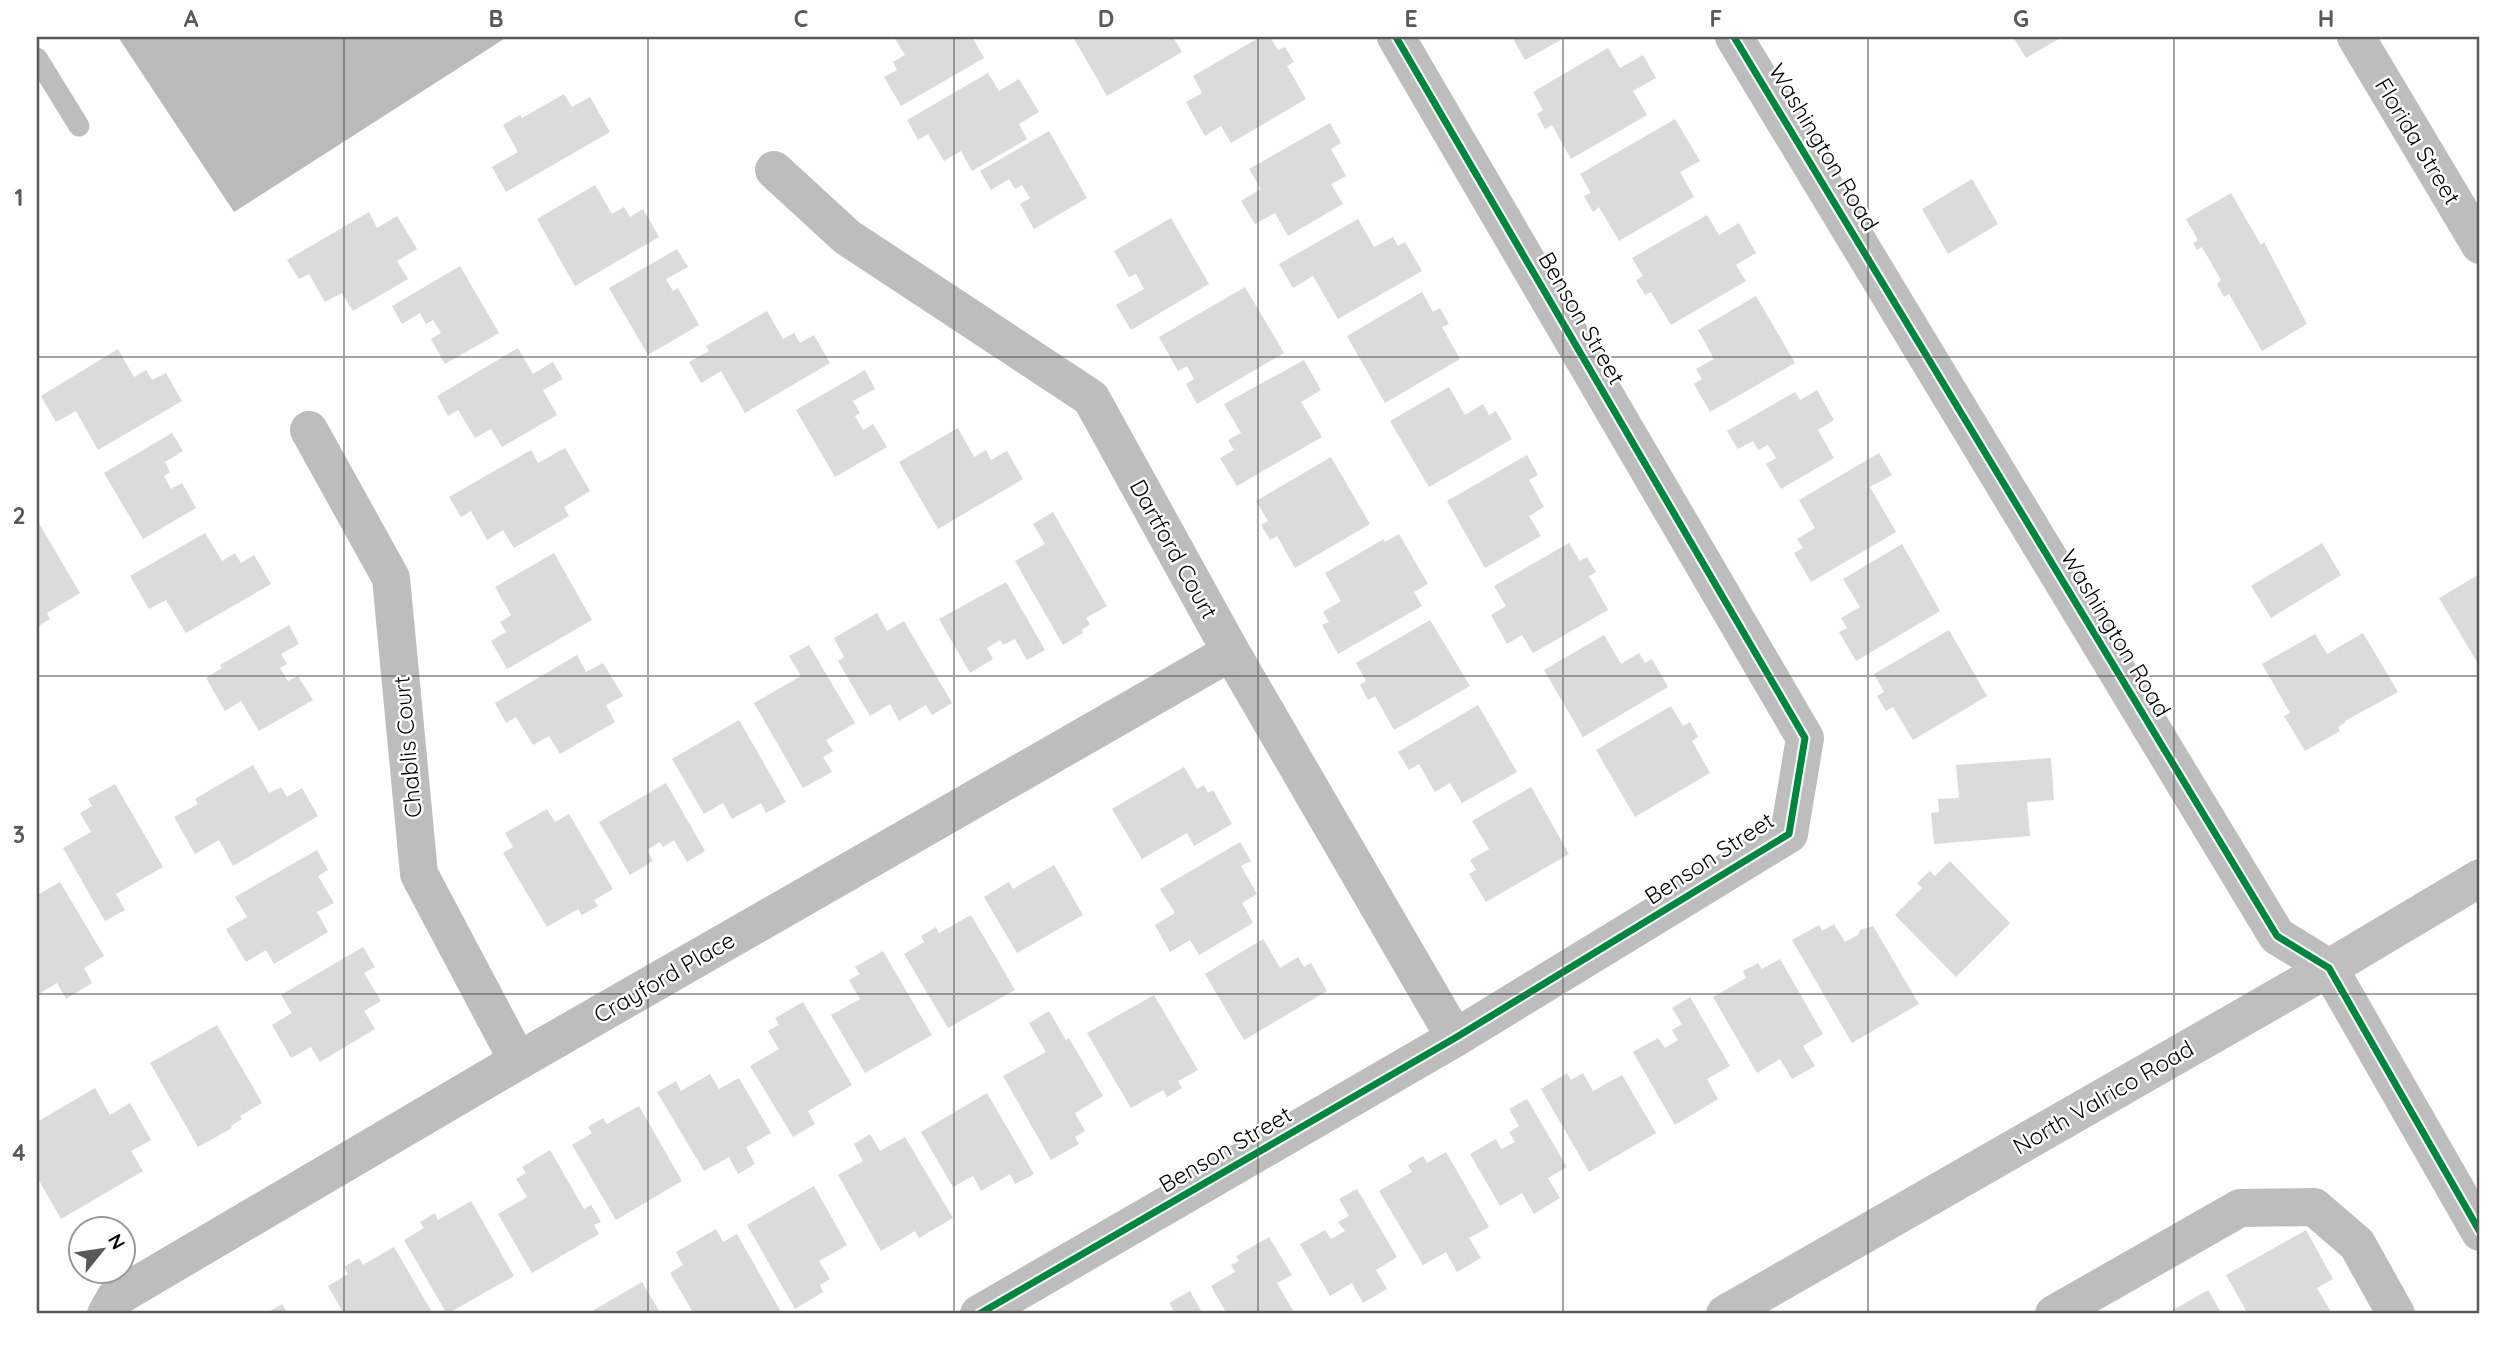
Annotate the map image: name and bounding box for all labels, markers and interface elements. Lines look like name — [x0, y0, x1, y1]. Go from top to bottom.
text: A — [184, 4, 199, 33]
text: B — [488, 4, 504, 33]
text: C — [794, 4, 808, 33]
text: D — [1098, 4, 1114, 33]
text: E — [1404, 4, 1418, 33]
text: F — [1710, 4, 1722, 33]
text: G — [2013, 4, 2029, 33]
text: H — [2318, 4, 2334, 33]
street label: Washington Road — [1762, 58, 1886, 236]
street label: Florida Street — [2369, 72, 2467, 210]
text: 1 — [15, 183, 23, 212]
street label: Benson Street — [1532, 247, 1632, 390]
street label: Dartford Court — [1124, 474, 1224, 624]
text: 2 — [12, 501, 26, 530]
street label: Washington Road — [2054, 544, 2178, 722]
street label: Chablis Court — [386, 675, 428, 819]
street label: Benson Street — [1639, 805, 1779, 911]
text: 3 — [13, 820, 25, 849]
street label: Crayford Place — [588, 925, 740, 1029]
street label: North Valrico Road — [2008, 1033, 2198, 1161]
street label: Benson Street — [1154, 1099, 1297, 1199]
text: 4 — [12, 1138, 26, 1167]
north arrow — [66, 1214, 136, 1284]
text: N — [103, 1229, 131, 1254]

